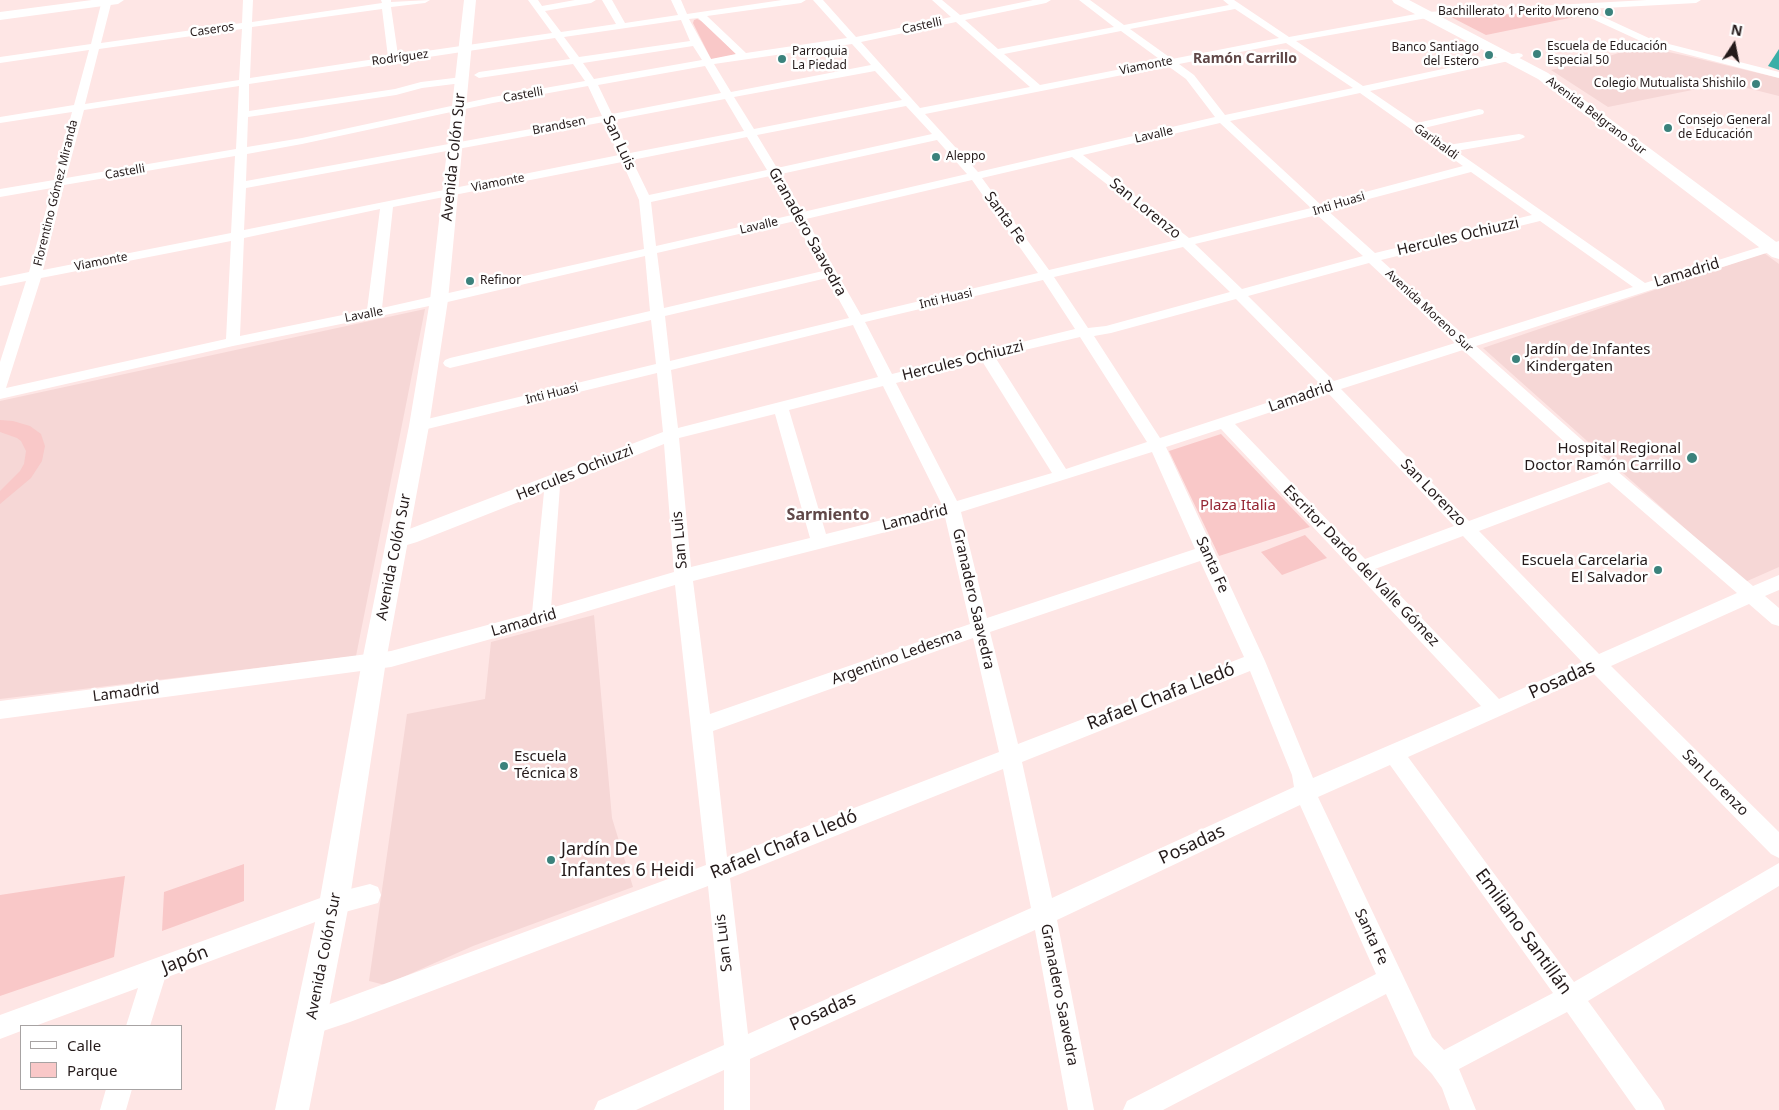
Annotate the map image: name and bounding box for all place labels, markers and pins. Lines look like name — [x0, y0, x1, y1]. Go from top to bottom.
place label: Bachillerato 1 Perito Moreno — [1438, 5, 1599, 19]
marker: Bachillerato 1 Perito Moreno — [1603, 6, 1615, 18]
place label: Escuela de Educación Especial 50 — [1547, 40, 1667, 68]
place label: Banco Santiago del Estero — [1391, 41, 1479, 69]
place label: Parroquia La Piedad — [792, 45, 848, 73]
marker: Escuela de Educación Especial 50 — [1531, 48, 1543, 60]
marker: Banco Santiago del Estero — [1483, 49, 1495, 61]
marker: Parroquia La Piedad — [776, 53, 788, 65]
place label: Colegio Mutualista Shishilo — [1594, 77, 1746, 91]
marker: Colegio Mutualista Shishilo — [1750, 78, 1762, 90]
place label: Consejo General de Educación — [1678, 114, 1770, 142]
marker: Consejo General de Educación — [1662, 122, 1674, 134]
place label: Aleppo — [946, 150, 986, 164]
marker: Aleppo — [930, 151, 942, 163]
place label: Refinor — [480, 274, 521, 288]
marker: Refinor — [464, 275, 476, 287]
place label: Jardín de Infantes Kindergaten — [1526, 341, 1651, 376]
marker: Jardín de Infantes Kindergaten — [1510, 353, 1522, 365]
place label: Hospital Regional Doctor Ramón Carrillo — [1524, 440, 1681, 475]
marker: Hospital Regional Doctor Ramón Carrillo — [1685, 451, 1699, 465]
place label: Escuela Carcelaria El Salvador — [1521, 552, 1648, 587]
marker: Escuela Carcelaria El Salvador — [1652, 564, 1664, 576]
place label: Escuela Técnica 8 — [514, 748, 578, 783]
marker: Escuela Técnica 8 — [498, 760, 510, 772]
place label: Jardín De Infantes 6 Heidi — [561, 839, 694, 882]
marker: Jardín De Infantes 6 Heidi — [545, 854, 557, 866]

